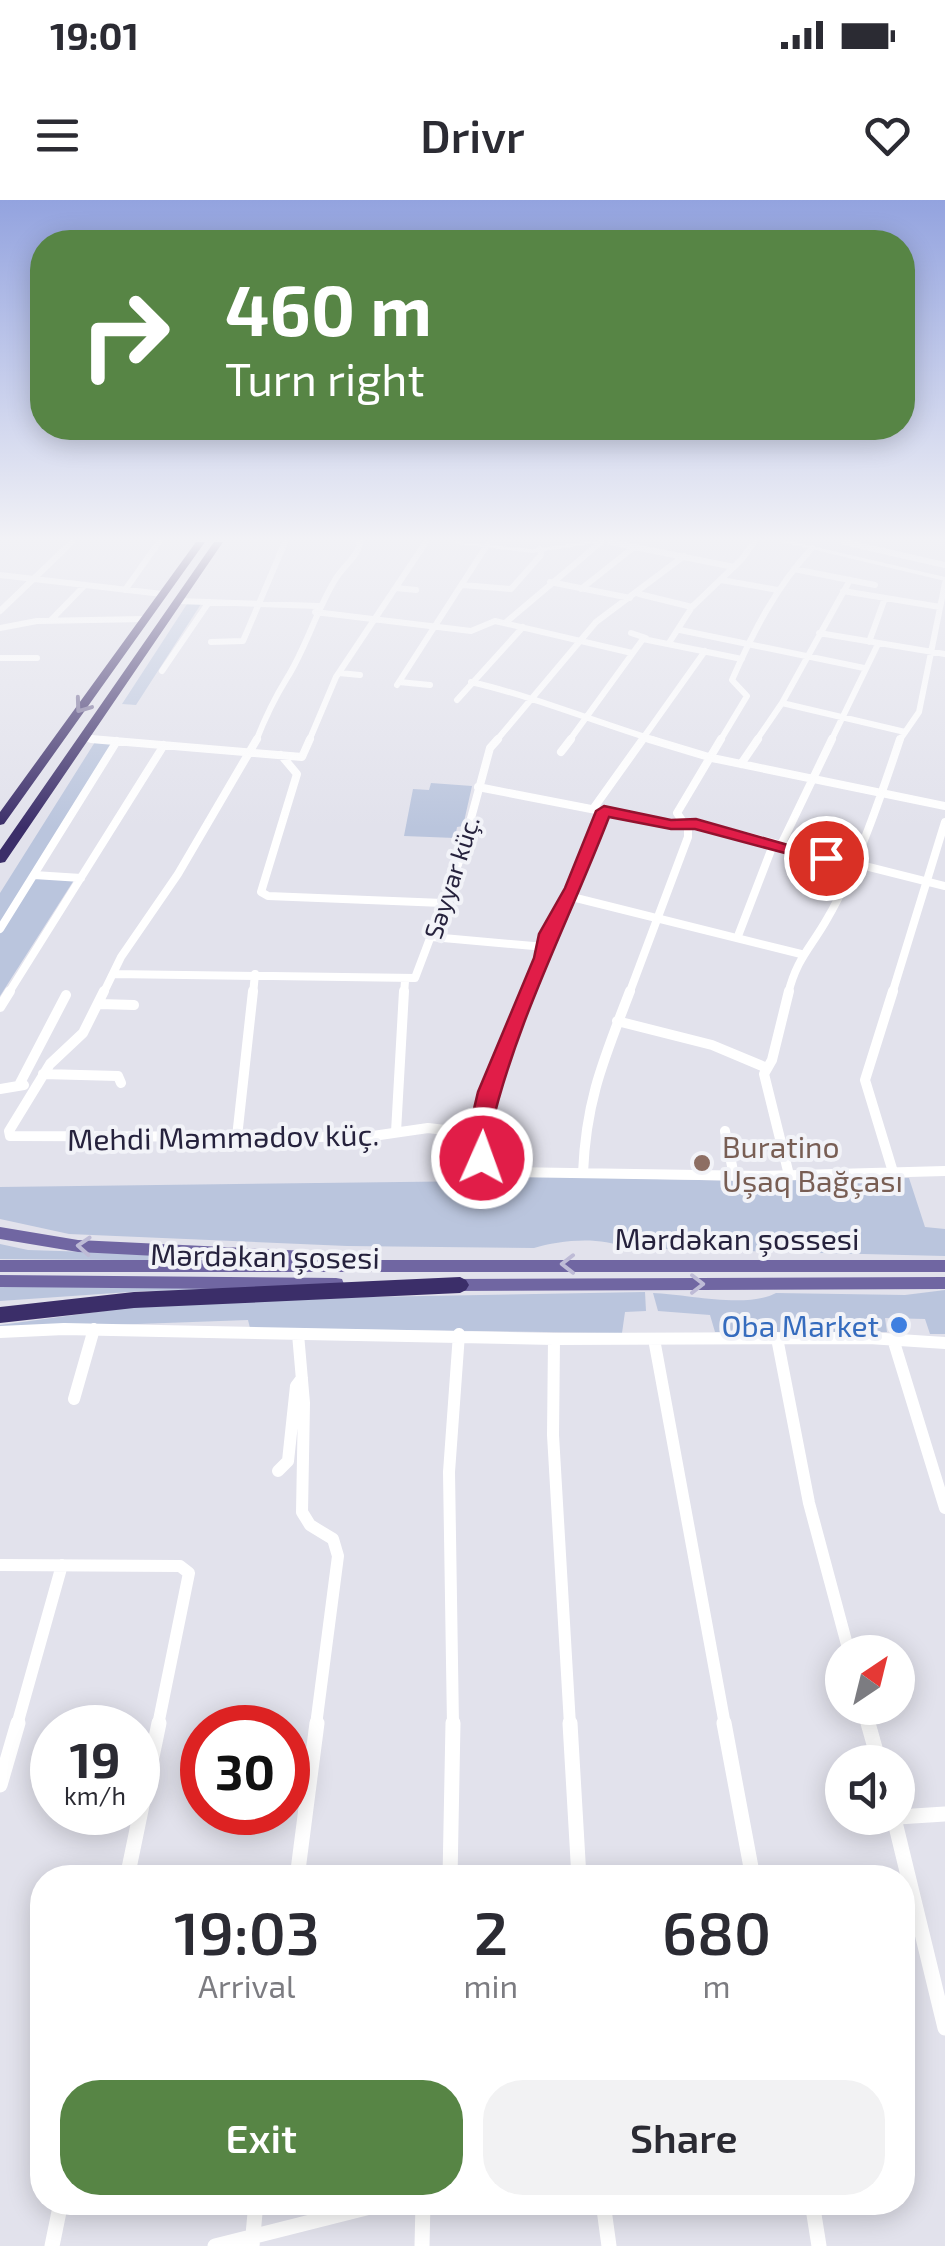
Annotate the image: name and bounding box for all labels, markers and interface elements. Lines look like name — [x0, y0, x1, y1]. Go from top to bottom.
text: 19:01 — [50, 12, 139, 58]
icon: menu — [30, 108, 85, 163]
text: Drivr — [420, 108, 525, 162]
icon: heart — [860, 108, 915, 163]
text: 460 m — [225, 266, 432, 350]
icon: right — [60, 270, 190, 400]
text: Turn right — [225, 351, 425, 405]
one-way arrow — [76, 695, 94, 713]
street label: Səyyar küç. — [417, 812, 487, 943]
pin — [784, 816, 869, 901]
icon: arrive — [799, 831, 854, 886]
position arrow — [430, 1106, 534, 1210]
street label: Mehdi Məmmədov küç. — [67, 1115, 379, 1158]
place label: Buratino Uşaq Bağçası — [722, 1128, 903, 1199]
marker: Buratino Uşaq Bağçası — [691, 1152, 713, 1174]
street label: Mərdəkan şossesi — [615, 1220, 859, 1257]
street label: Mərdəkan şosesi — [150, 1235, 380, 1276]
one-way arrow — [75, 1236, 91, 1257]
one-way arrow — [559, 1253, 574, 1275]
one-way arrow — [690, 1273, 705, 1295]
place label: Oba Market — [722, 1307, 879, 1343]
marker: Oba Market — [888, 1314, 910, 1336]
north arrow — [825, 1635, 915, 1725]
map controls — [825, 1635, 915, 1835]
speed limit sign: 30 — [180, 1705, 310, 1835]
text: 19 — [69, 1728, 121, 1788]
button: sound — [825, 1745, 915, 1835]
text: km/h — [64, 1780, 126, 1810]
text: 19:03 — [174, 1895, 320, 1967]
text: 2 — [474, 1895, 508, 1967]
text: 680 — [662, 1895, 771, 1967]
text: Arrival — [198, 1966, 295, 2004]
text: min — [464, 1966, 518, 2004]
text: m — [703, 1966, 731, 2004]
button: Exit — [60, 2080, 463, 2195]
button: Share — [483, 2080, 885, 2195]

